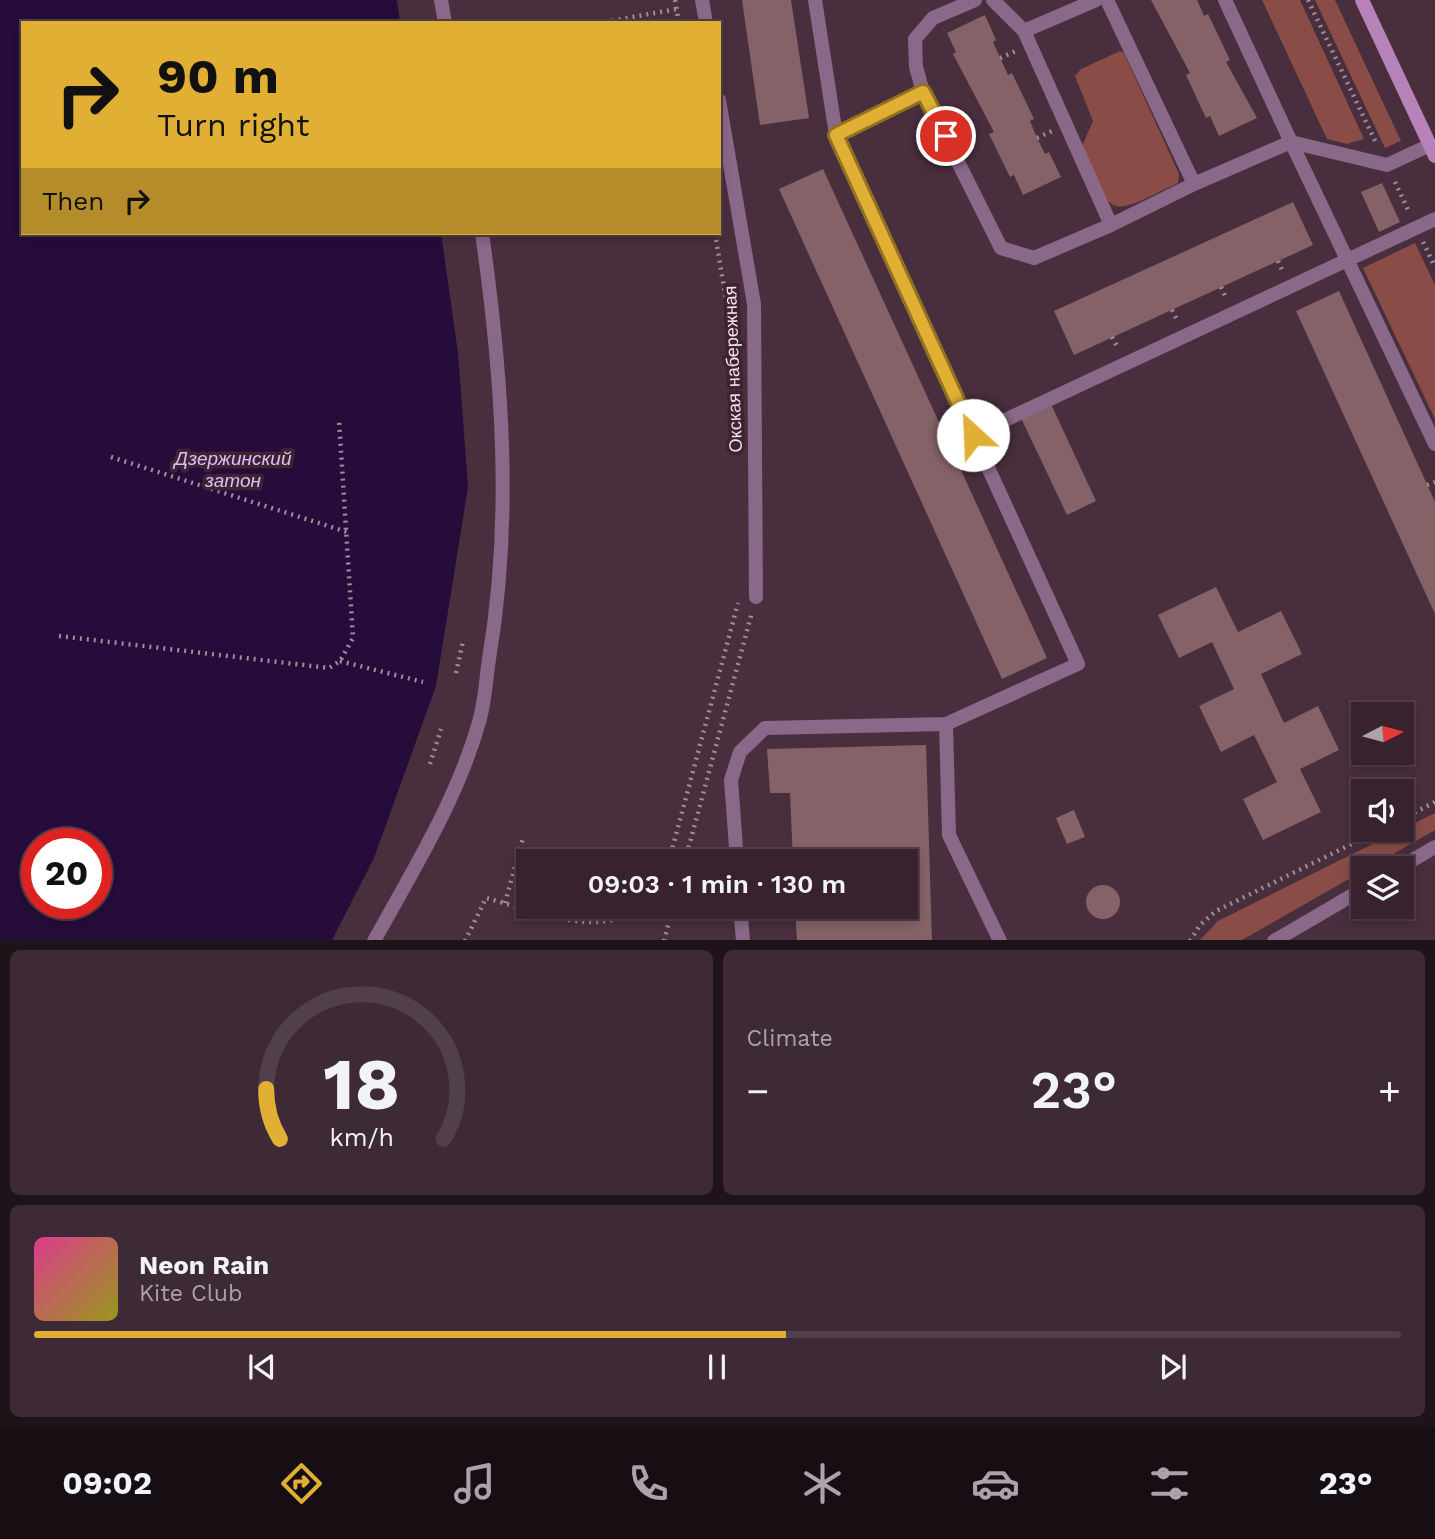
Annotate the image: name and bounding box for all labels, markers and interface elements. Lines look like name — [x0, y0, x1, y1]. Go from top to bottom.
text: 90 m — [157, 47, 279, 105]
icon: right — [42, 49, 133, 140]
text: Turn right — [157, 106, 309, 144]
pin — [916, 106, 976, 166]
icon: arrive — [927, 117, 965, 155]
icon: right — [118, 182, 156, 220]
text: Then — [42, 186, 104, 216]
street label: Окская набережная — [719, 285, 746, 453]
position arrow — [936, 398, 1010, 472]
water label: Дзержинский затон — [172, 447, 292, 492]
north arrow — [1351, 702, 1414, 765]
map controls — [1351, 702, 1414, 919]
button: sound — [1351, 779, 1414, 842]
speed limit sign: 20 — [21, 828, 112, 919]
button: layers — [1351, 856, 1414, 919]
text: 09:03 · 1 min · 130 m — [588, 869, 846, 899]
text: Climate — [747, 1025, 833, 1052]
text: 18 — [323, 1041, 400, 1127]
text: 23° — [1031, 1060, 1117, 1121]
text: − — [747, 1069, 769, 1113]
text: + — [1378, 1069, 1401, 1113]
text: km/h — [329, 1122, 393, 1151]
text: Neon Rain — [139, 1250, 269, 1280]
text: Kite Club — [139, 1280, 242, 1307]
icon: previous — [243, 1348, 281, 1386]
icon: pause — [698, 1348, 736, 1386]
icon: next — [1154, 1348, 1192, 1386]
icon: directions — [277, 1459, 326, 1508]
icon: music — [450, 1459, 499, 1508]
icon: phone — [624, 1459, 673, 1508]
icon: climate — [798, 1459, 847, 1508]
icon: car — [971, 1459, 1020, 1508]
icon: filters — [1145, 1459, 1194, 1508]
text: 09:02 — [62, 1464, 152, 1502]
text: 23° — [1319, 1464, 1373, 1502]

